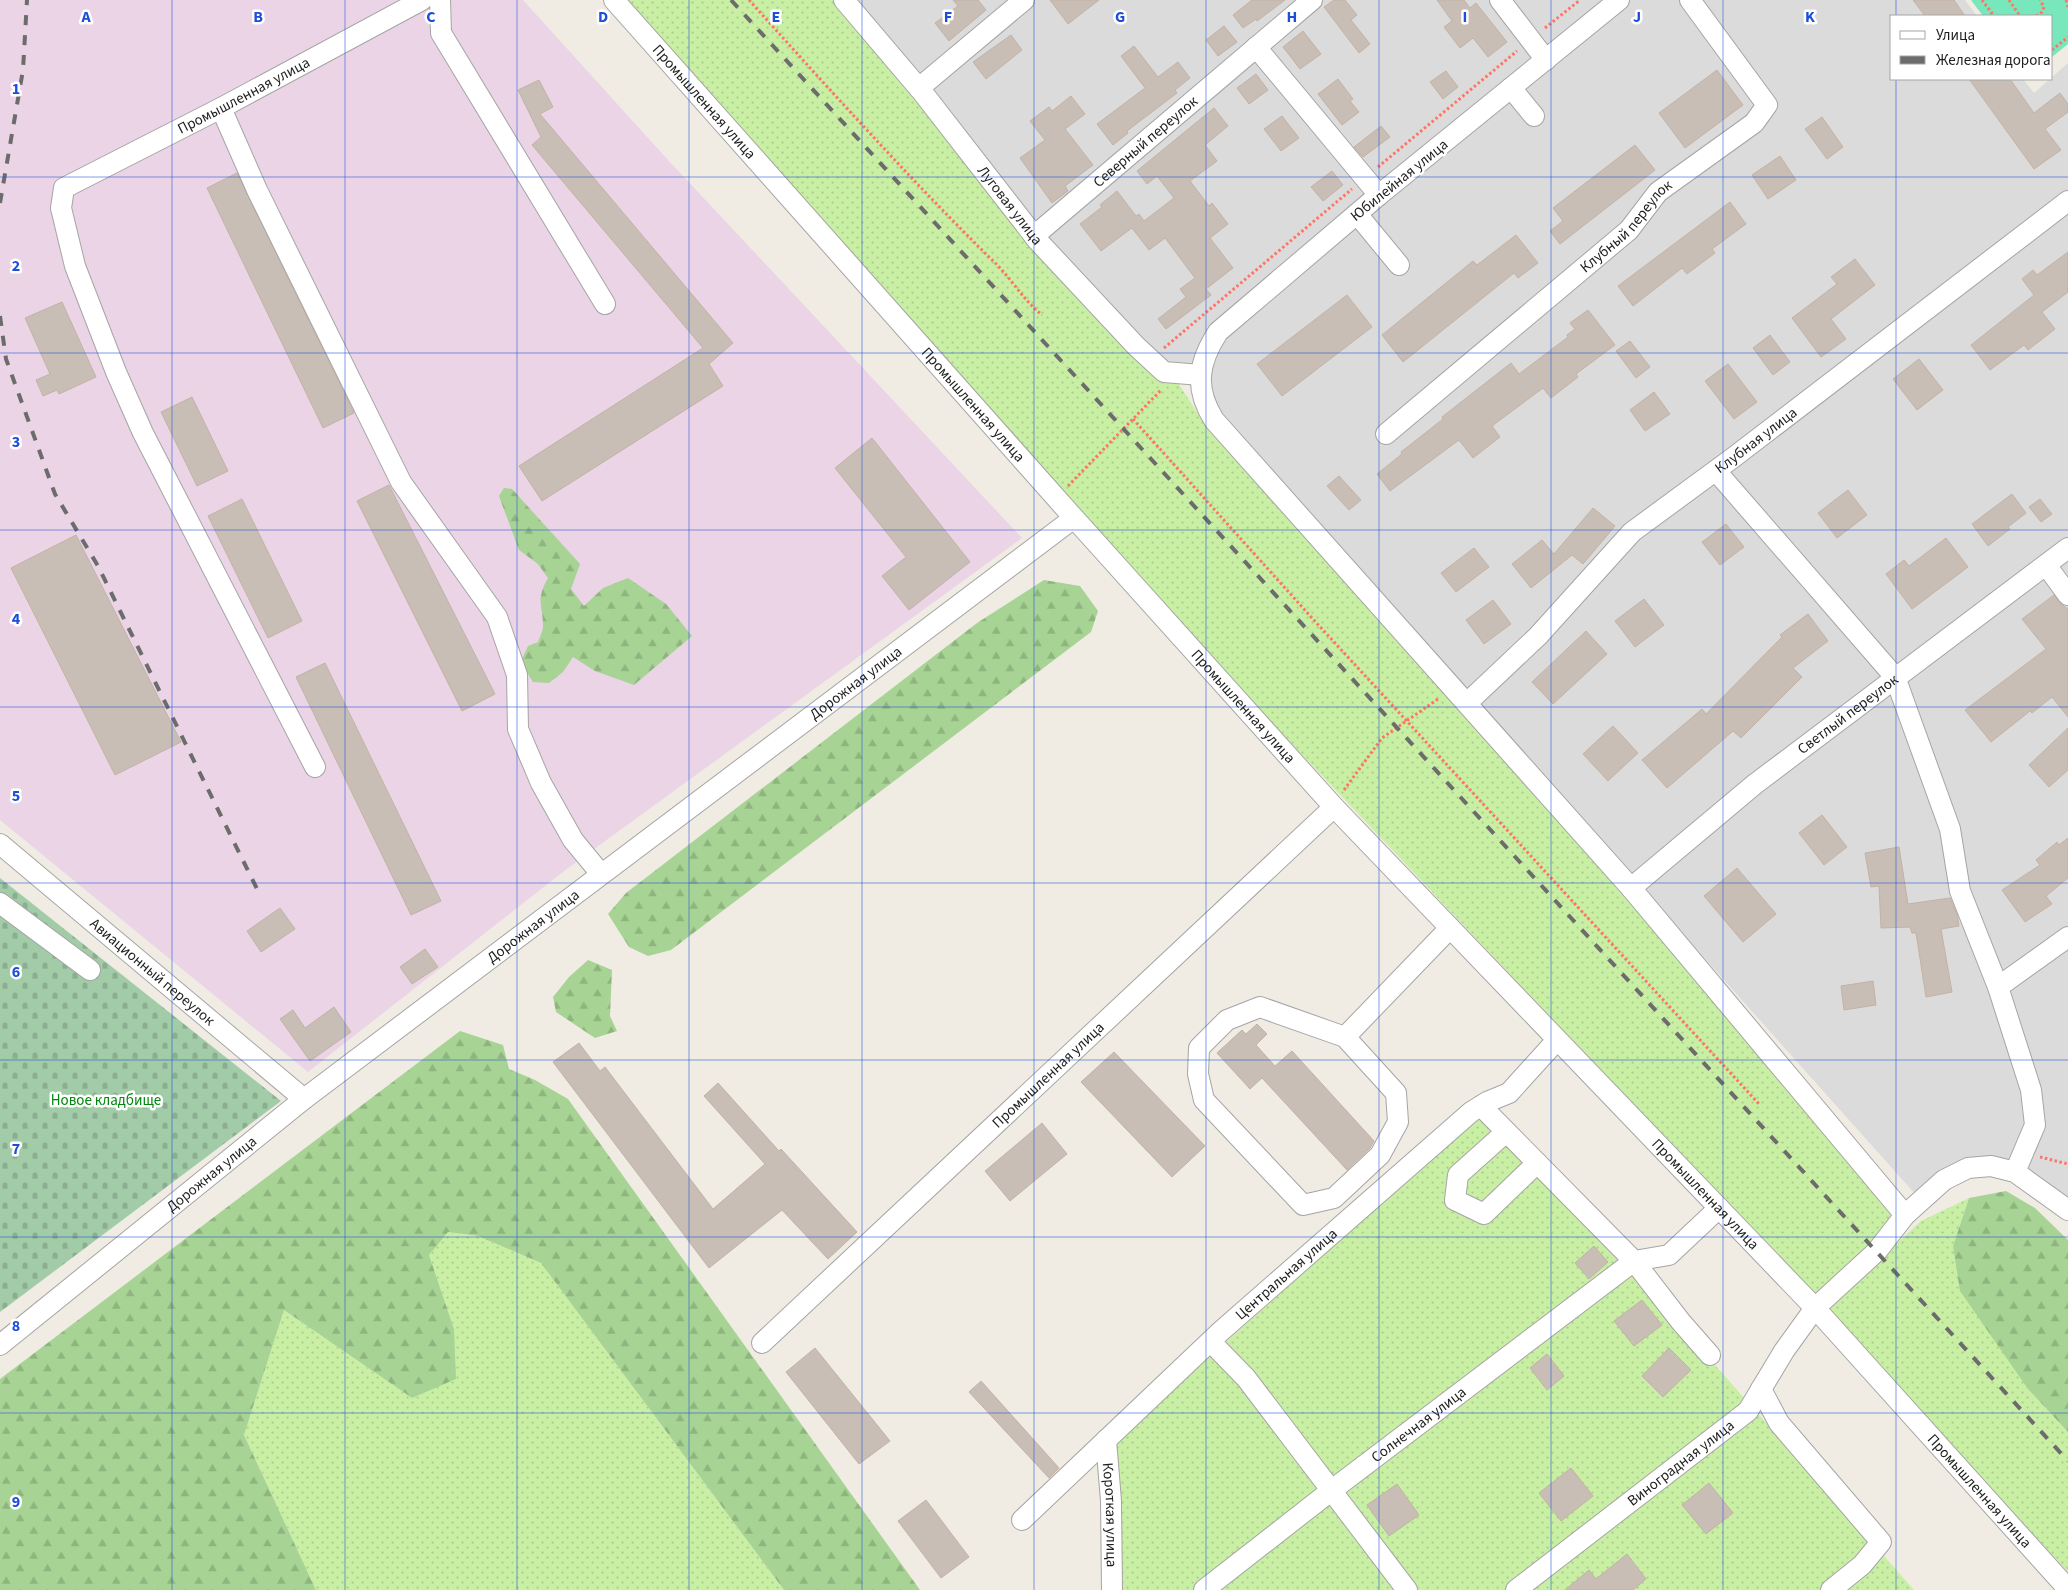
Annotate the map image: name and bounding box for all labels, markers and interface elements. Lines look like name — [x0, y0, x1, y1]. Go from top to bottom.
text: A — [80, 6, 91, 28]
text: B — [253, 6, 263, 28]
text: C — [426, 6, 436, 28]
text: D — [598, 6, 608, 28]
text: E — [772, 6, 780, 28]
text: F — [944, 6, 952, 28]
text: G — [1115, 6, 1125, 28]
text: H — [1287, 6, 1297, 28]
text: I — [1463, 6, 1467, 28]
text: J — [1633, 6, 1641, 28]
text: K — [1805, 6, 1815, 28]
legend — [1890, 15, 2053, 80]
text: Улица — [1936, 25, 1975, 46]
street label: Промышленная улица — [647, 40, 761, 164]
text: Железная дорога — [1936, 50, 2051, 71]
street label: Промышленная улица — [174, 52, 314, 139]
text: 1 — [12, 78, 20, 100]
street label: Северный переулок — [1089, 91, 1203, 192]
street label: Юбилейная улица — [1346, 134, 1453, 226]
street label: Луговая улица — [972, 161, 1047, 250]
street label: Клубный переулок — [1576, 175, 1677, 278]
text: 2 — [12, 255, 20, 277]
street label: Промышленная улица — [916, 343, 1030, 467]
street label: Клубная улица — [1711, 402, 1802, 479]
text: 3 — [12, 431, 20, 453]
text: 4 — [12, 608, 21, 630]
street label: Дорожная улица — [805, 642, 906, 725]
street label: Промышленная улица — [1186, 645, 1300, 768]
street label: Светлый переулок — [1793, 669, 1903, 759]
text: 5 — [12, 785, 20, 807]
street label: Дорожная улица — [483, 885, 584, 968]
street label: Авиационный переулок — [85, 914, 220, 1031]
text: 6 — [12, 961, 20, 983]
street label: Промышленная улица — [988, 1017, 1109, 1133]
park label: Новое кладбище — [51, 1090, 161, 1111]
street label: Дорожная улица — [162, 1131, 261, 1217]
street label: Промышленная улица — [1647, 1134, 1764, 1255]
text: 7 — [12, 1138, 20, 1160]
street label: Центральная улица — [1231, 1224, 1342, 1325]
text: 8 — [12, 1315, 20, 1337]
street label: Солнечная улица — [1367, 1382, 1471, 1468]
street label: Виноградная улица — [1623, 1415, 1739, 1511]
street label: Промышленная улица — [1922, 1429, 2036, 1553]
street label: Короткая улица — [1097, 1462, 1122, 1567]
text: 9 — [12, 1491, 20, 1513]

